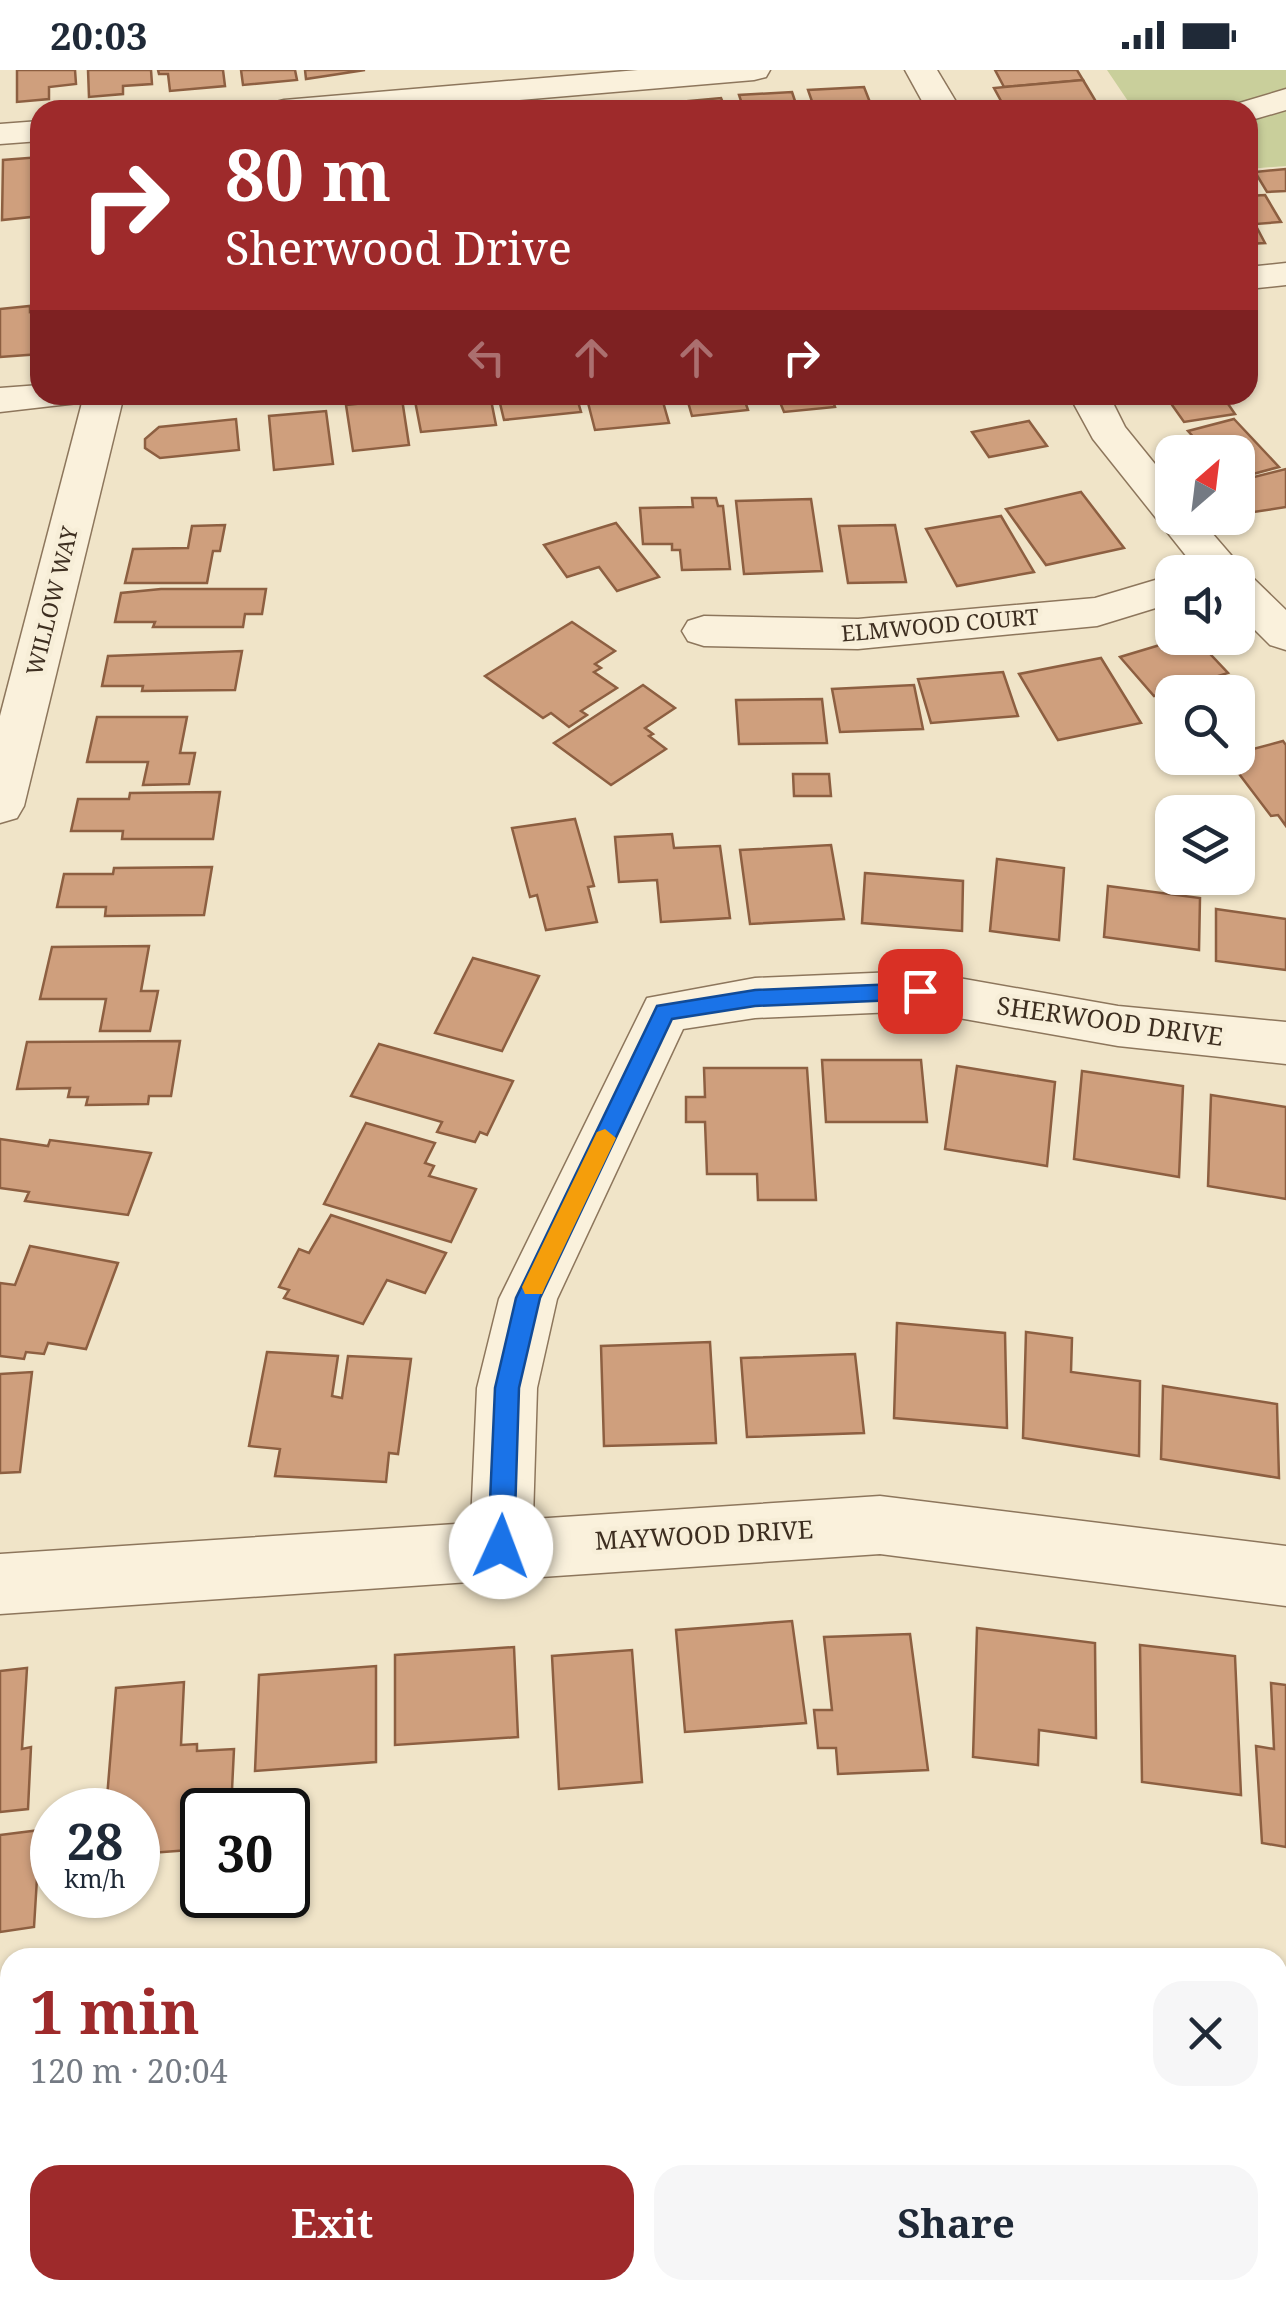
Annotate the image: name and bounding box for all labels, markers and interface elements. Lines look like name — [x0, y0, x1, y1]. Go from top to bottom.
text: 20:03 — [50, 9, 147, 61]
text: 80 m — [225, 126, 391, 222]
icon: right — [60, 140, 190, 270]
text: Sherwood Drive — [225, 217, 572, 278]
icon: left — [459, 330, 514, 385]
icon: ahead — [564, 330, 619, 385]
icon: ahead — [669, 330, 724, 385]
icon: right — [774, 330, 829, 385]
north arrow — [1155, 435, 1255, 535]
map controls — [1155, 435, 1255, 895]
street label: WILLOW WAY — [18, 523, 84, 678]
button: sound — [1155, 555, 1255, 655]
street label: ELMWOOD COURT — [840, 600, 1040, 648]
button: search — [1155, 675, 1255, 775]
button: layers — [1155, 795, 1255, 895]
pin — [878, 949, 963, 1034]
icon: arrive — [893, 964, 948, 1019]
street label: SHERWOOD DRIVE — [995, 987, 1226, 1053]
position arrow — [449, 1495, 553, 1599]
street label: MAYWOOD DRIVE — [594, 1511, 814, 1557]
speed limit sign: 30 — [180, 1788, 310, 1918]
text: 28 — [67, 1807, 123, 1875]
text: km/h — [64, 1861, 126, 1895]
text: 1 min — [30, 1970, 200, 2052]
button: close — [1153, 1981, 1258, 2086]
text: 120 m · 20:04 — [30, 2049, 228, 2092]
button: Exit — [30, 2165, 634, 2280]
button: Share — [654, 2165, 1258, 2280]

